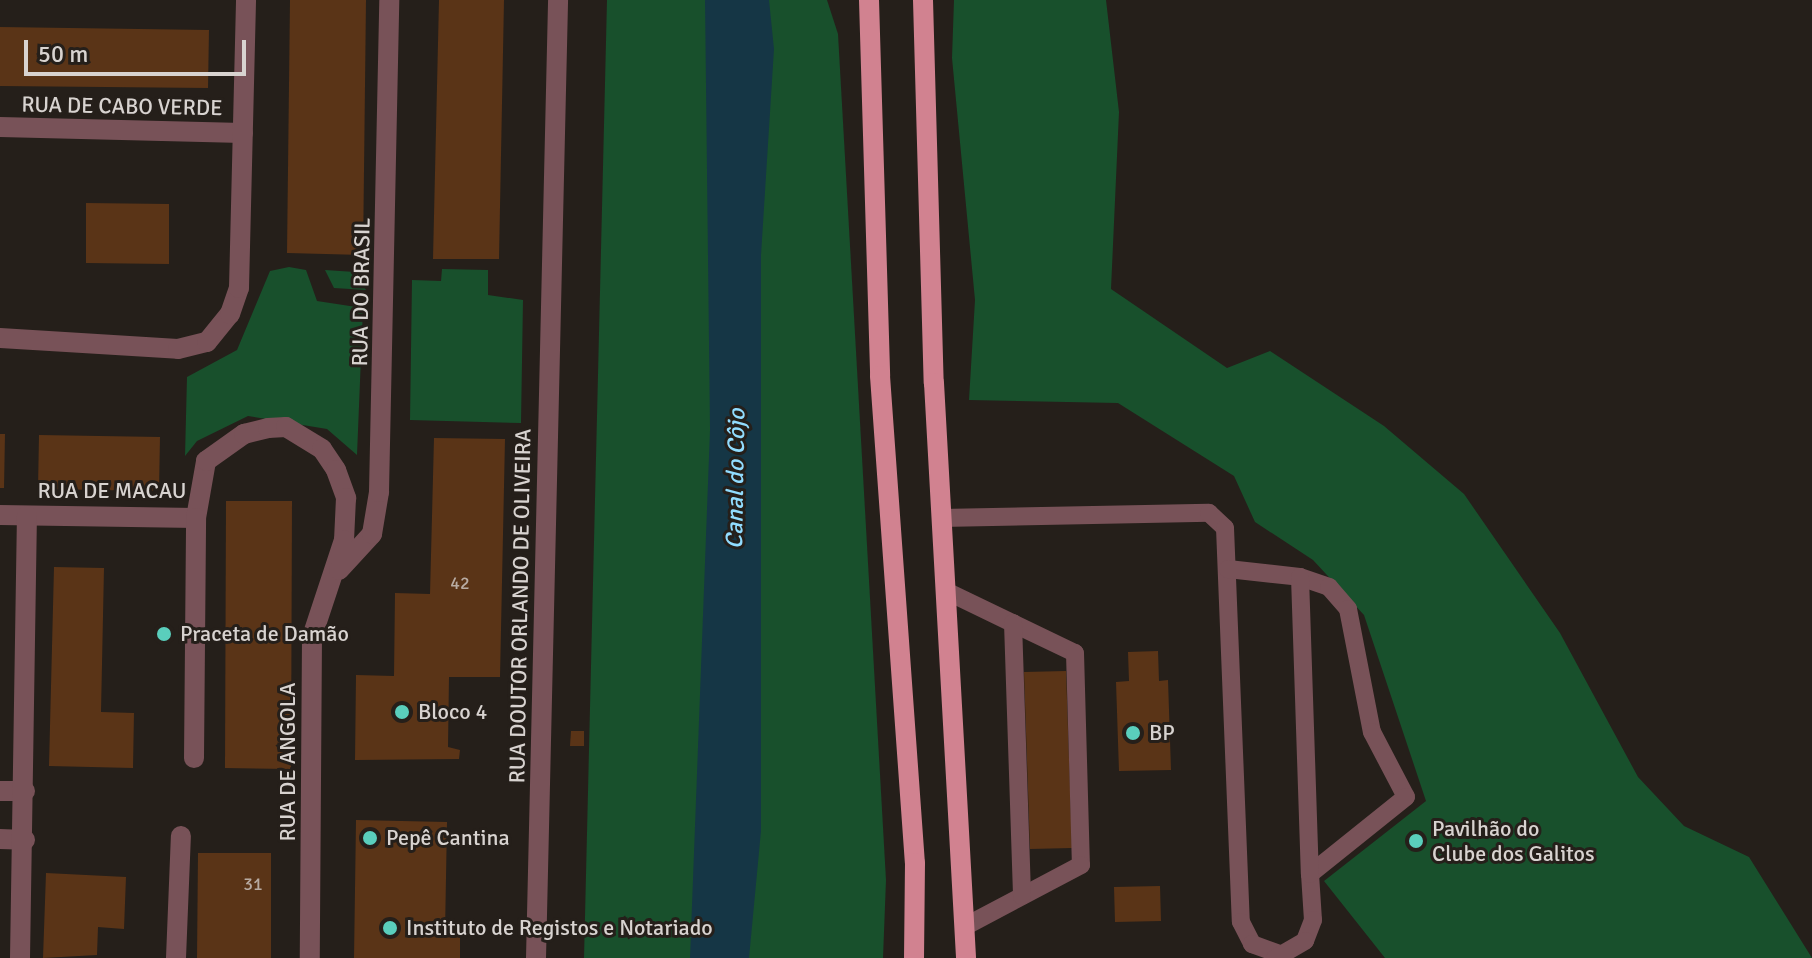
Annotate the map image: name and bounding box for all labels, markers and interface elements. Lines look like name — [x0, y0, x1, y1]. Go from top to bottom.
scale bar — [28, 24, 250, 74]
text: 50 m — [38, 39, 88, 69]
street label: RUA DE CABO VERDE — [21, 91, 223, 121]
street label: RUA DO BRASIL — [347, 217, 375, 367]
water label: Canal do Côjo — [720, 409, 752, 549]
street label: RUA DOUTOR ORLANDO DE OLIVEIRA — [504, 429, 536, 783]
street label: RUA DE MACAU — [37, 478, 187, 504]
house number: 42 — [450, 572, 470, 594]
place label: Praceta de Damão — [180, 621, 349, 647]
marker: Praceta de Damão — [155, 625, 173, 643]
street label: RUA DE ANGOLA — [275, 683, 301, 841]
place label: Bloco 4 — [418, 699, 487, 725]
marker: Bloco 4 — [393, 703, 411, 721]
place label: BP — [1149, 720, 1175, 746]
marker: BP — [1124, 724, 1142, 742]
place label: Pavilhão do Clube dos Galitos — [1432, 815, 1595, 866]
place label: Pepê Cantina — [386, 825, 510, 851]
marker: Pepê Cantina — [361, 829, 379, 847]
marker: Pavilhão do Clube dos Galitos — [1407, 832, 1425, 850]
house number: 31 — [243, 873, 263, 895]
place label: Instituto de Registos e Notariado — [406, 915, 713, 941]
marker: Instituto de Registos e Notariado — [381, 919, 399, 937]

